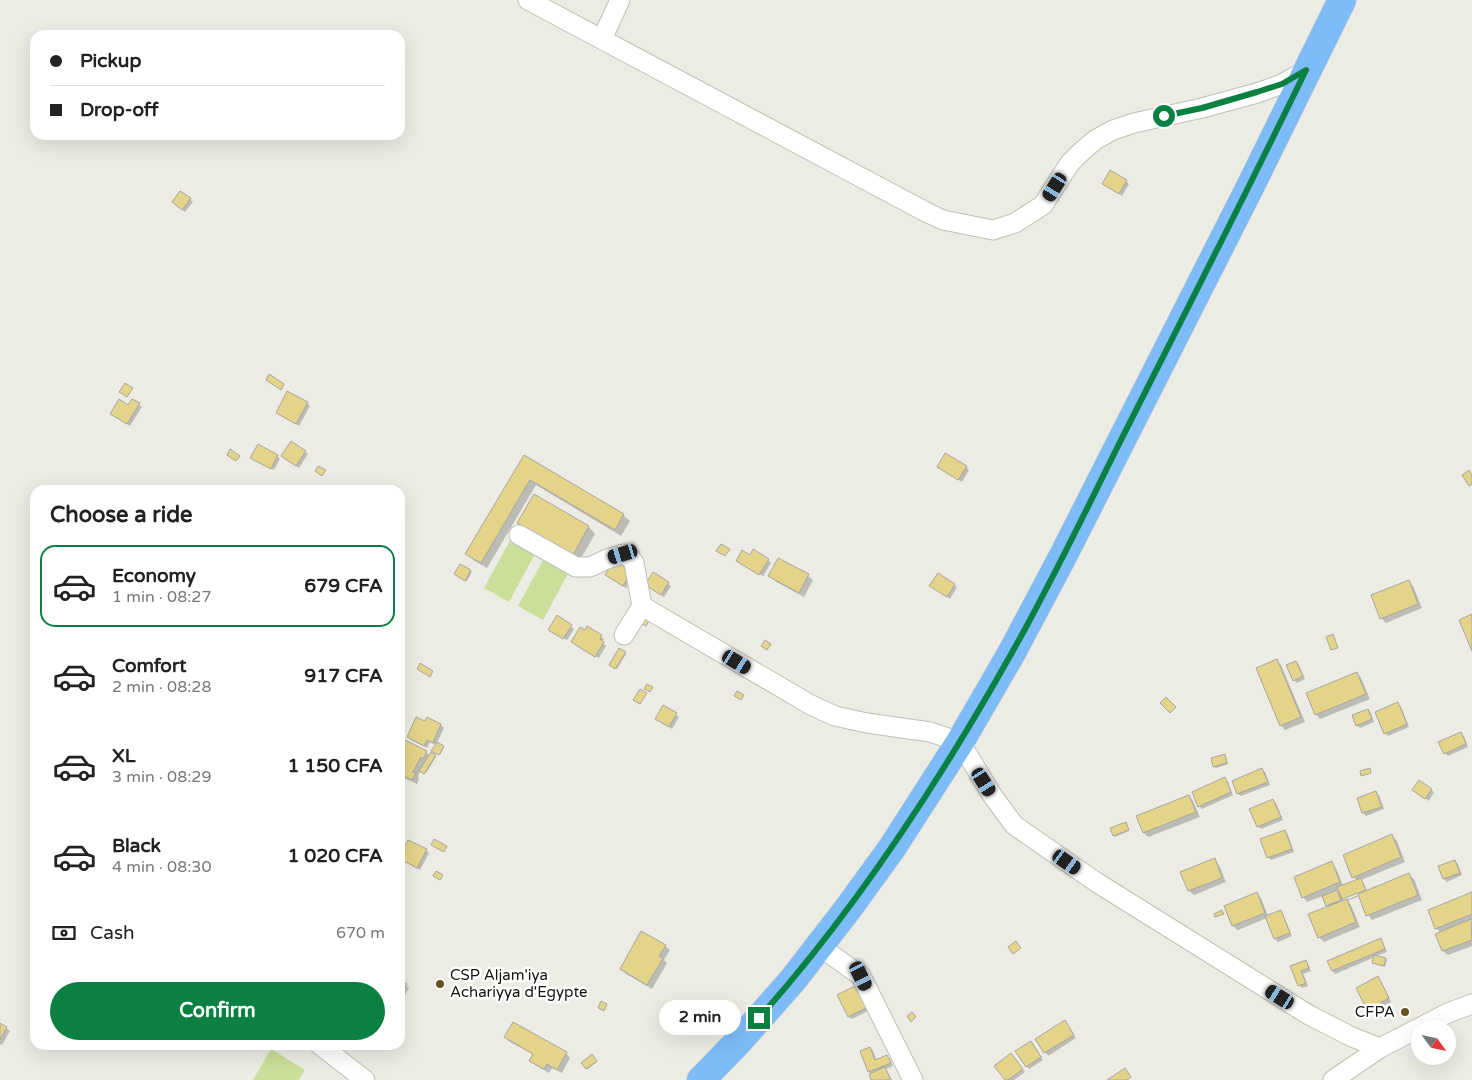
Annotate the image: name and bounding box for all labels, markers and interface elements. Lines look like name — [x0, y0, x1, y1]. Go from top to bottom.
text: Pickup — [80, 50, 141, 72]
text: Drop-off — [80, 99, 159, 121]
route start — [1153, 105, 1175, 127]
car — [1040, 170, 1069, 204]
text: Choose a ride — [50, 502, 193, 528]
car — [606, 542, 639, 566]
icon: car — [52, 564, 97, 609]
text: Economy — [112, 565, 196, 587]
text: 679 CFA — [304, 575, 383, 597]
text: 1 min · 08:27 — [112, 587, 211, 607]
car — [720, 648, 753, 676]
icon: car — [52, 654, 97, 699]
text: Comfort — [112, 655, 186, 677]
text: 917 CFA — [304, 665, 383, 687]
text: 2 min · 08:28 — [112, 677, 211, 697]
icon: car — [52, 744, 97, 789]
text: XL — [112, 745, 136, 767]
text: 1 150 CFA — [287, 755, 383, 777]
car — [969, 765, 998, 799]
text: 3 min · 08:29 — [112, 767, 211, 787]
icon: car — [52, 834, 97, 879]
text: Black — [112, 835, 161, 857]
text: 1 020 CFA — [287, 845, 383, 867]
car — [1050, 847, 1083, 877]
text: 4 min · 08:30 — [112, 857, 211, 877]
icon: cash — [50, 919, 78, 947]
text: Cash — [90, 922, 135, 944]
text: 670 m — [336, 923, 385, 943]
car — [847, 959, 874, 993]
place label: CSP Aljam'iya Achariyya d'Egypte — [450, 966, 588, 1001]
marker: CSP Aljam'iya Achariyya d'Egypte — [434, 978, 446, 990]
button: Confirm — [50, 982, 385, 1040]
car — [1263, 983, 1296, 1011]
callout: 2 min — [659, 1000, 742, 1036]
place label: CFPA — [1355, 1003, 1395, 1021]
marker: CFPA — [1399, 1006, 1411, 1018]
text: 2 min — [679, 1007, 721, 1027]
route end — [748, 1007, 770, 1029]
north arrow — [1411, 1020, 1456, 1065]
map controls — [1411, 1020, 1456, 1065]

